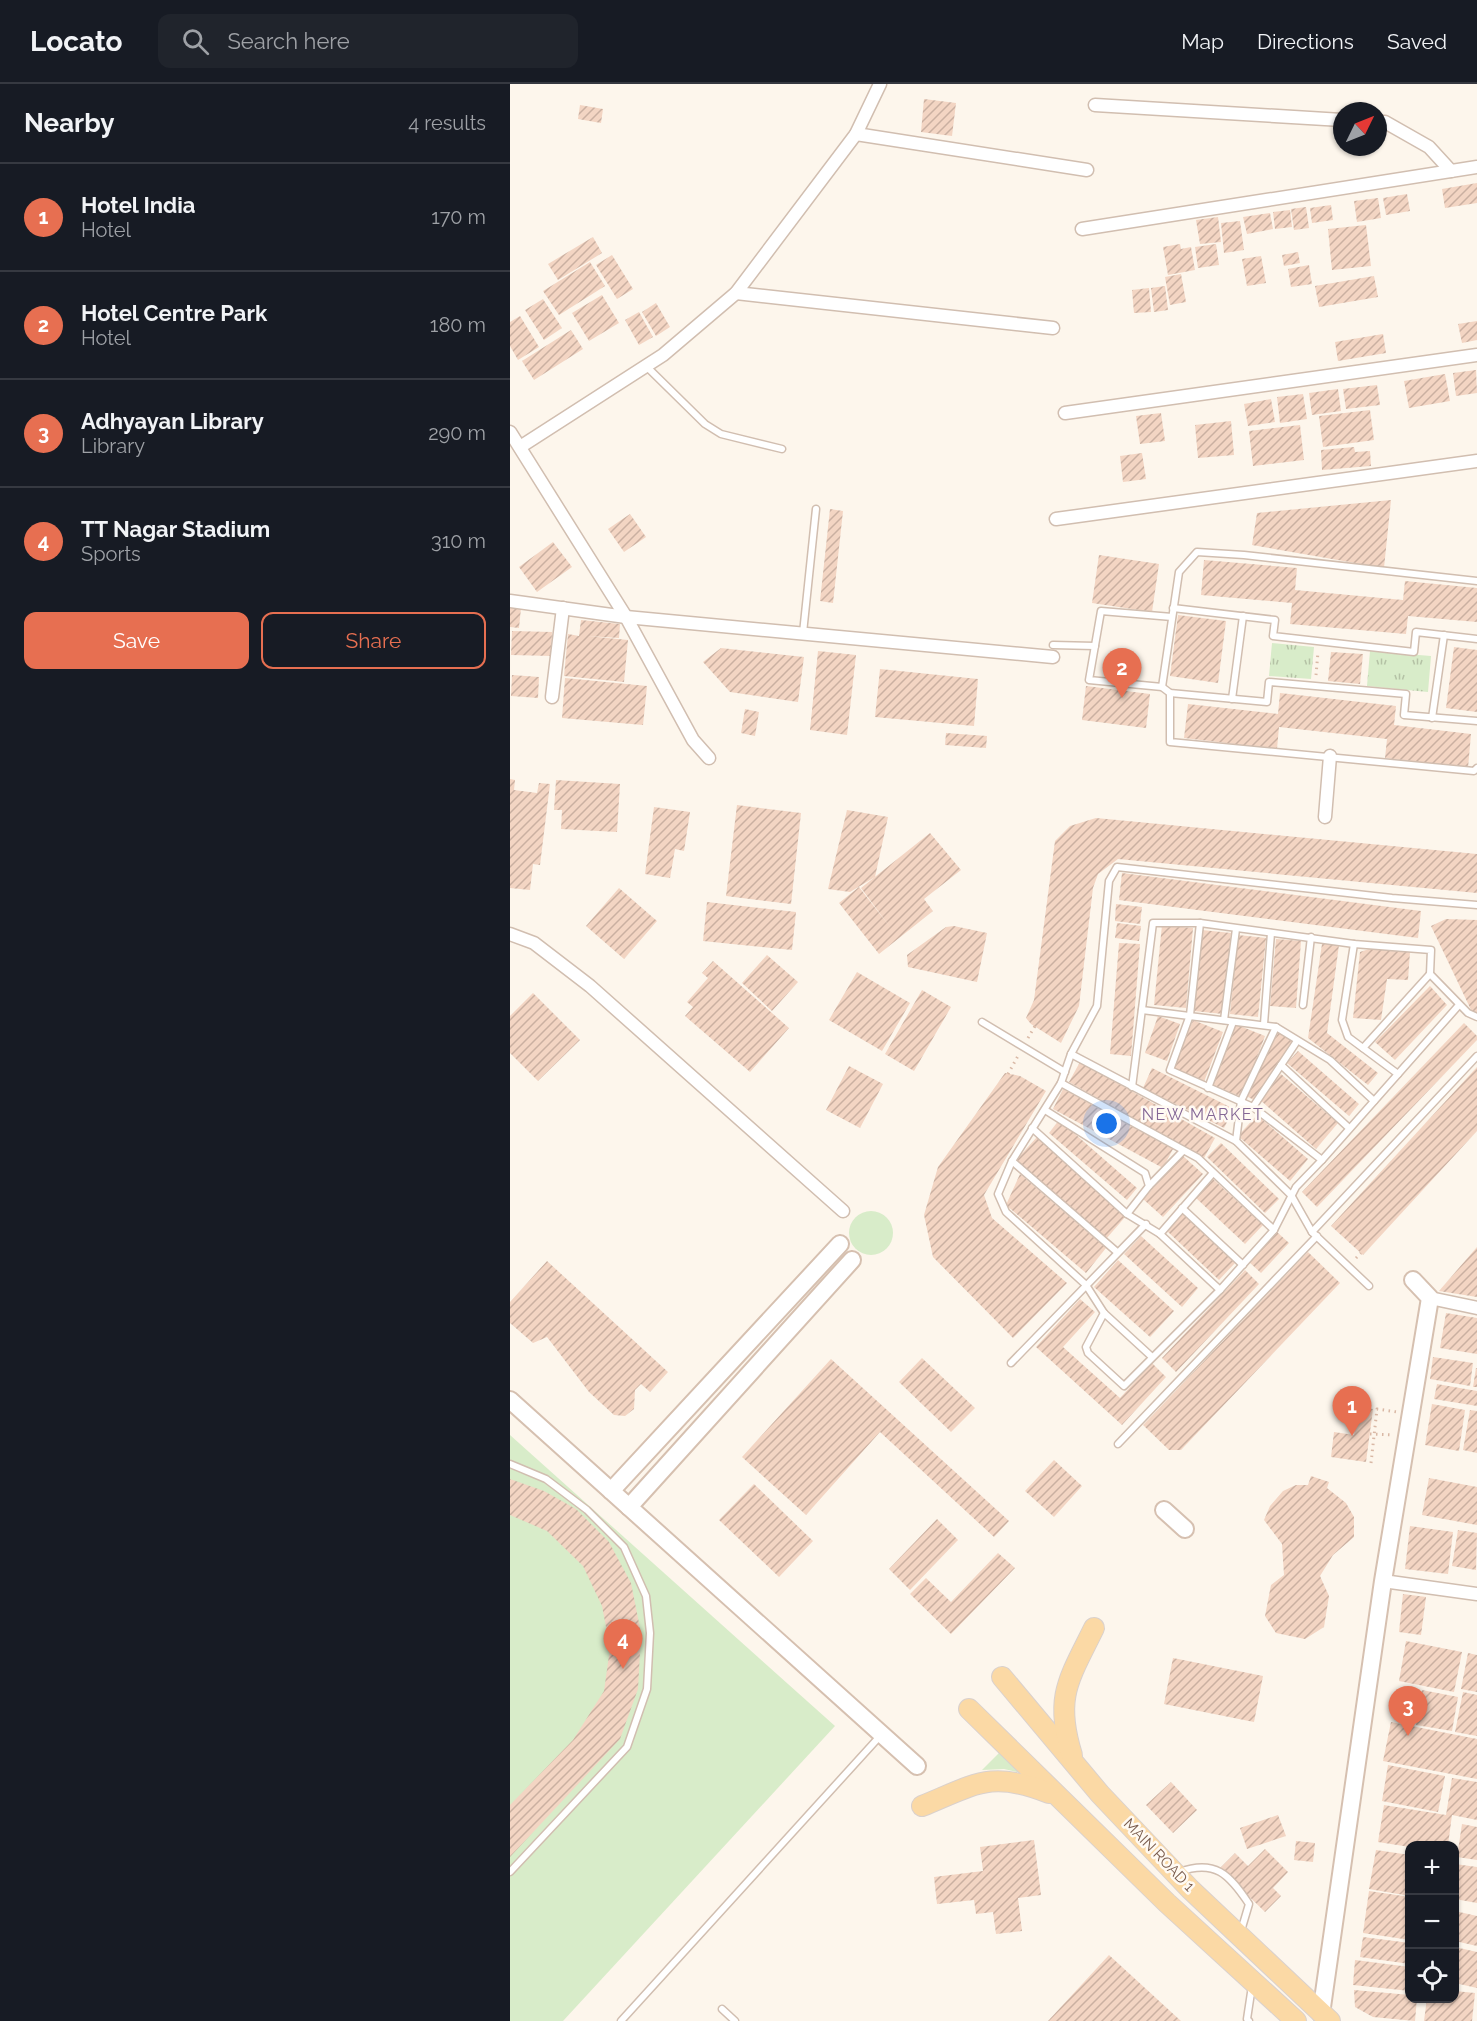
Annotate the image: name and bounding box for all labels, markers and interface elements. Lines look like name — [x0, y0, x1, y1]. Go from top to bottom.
search box — [158, 14, 578, 68]
text: Locato — [30, 25, 122, 58]
icon: search — [179, 25, 212, 58]
text: Search here — [227, 28, 350, 54]
text: Map — [1181, 29, 1224, 54]
text: Directions — [1257, 29, 1354, 54]
text: Saved — [1387, 29, 1447, 54]
north arrow — [1333, 102, 1387, 156]
text: Nearby — [24, 108, 114, 138]
text: 4 results — [408, 111, 486, 135]
text: Hotel India — [81, 192, 196, 218]
text: 1 — [39, 205, 48, 229]
text: 170 m — [431, 205, 486, 229]
text: Hotel — [81, 218, 131, 242]
text: Hotel Centre Park — [81, 300, 267, 326]
text: 2 — [38, 313, 49, 337]
text: 180 m — [430, 313, 486, 337]
text: Hotel — [81, 326, 131, 350]
text: Adhyayan Library — [81, 408, 264, 434]
text: 3 — [38, 421, 49, 445]
text: 290 m — [428, 421, 486, 445]
text: Library — [81, 434, 145, 458]
text: TT Nagar Stadium — [81, 516, 270, 542]
text: 4 — [38, 529, 49, 553]
text: 310 m — [431, 529, 486, 553]
text: Sports — [81, 542, 141, 566]
button: Save — [24, 612, 249, 669]
button: Share — [261, 612, 486, 669]
pin: 2 — [1102, 648, 1142, 698]
district label: NEW MARKET — [1142, 1105, 1264, 1124]
your location — [1092, 1109, 1121, 1138]
pin: 1 — [1332, 1386, 1372, 1436]
pin: 4 — [604, 1620, 642, 1669]
pin: 3 — [1388, 1686, 1428, 1736]
street label: MAIN ROAD 1 — [1120, 1815, 1199, 1896]
map controls — [1405, 1841, 1459, 2003]
button: + — [1405, 1841, 1459, 1895]
button: − — [1405, 1895, 1459, 1949]
button: locate — [1405, 1949, 1459, 2003]

